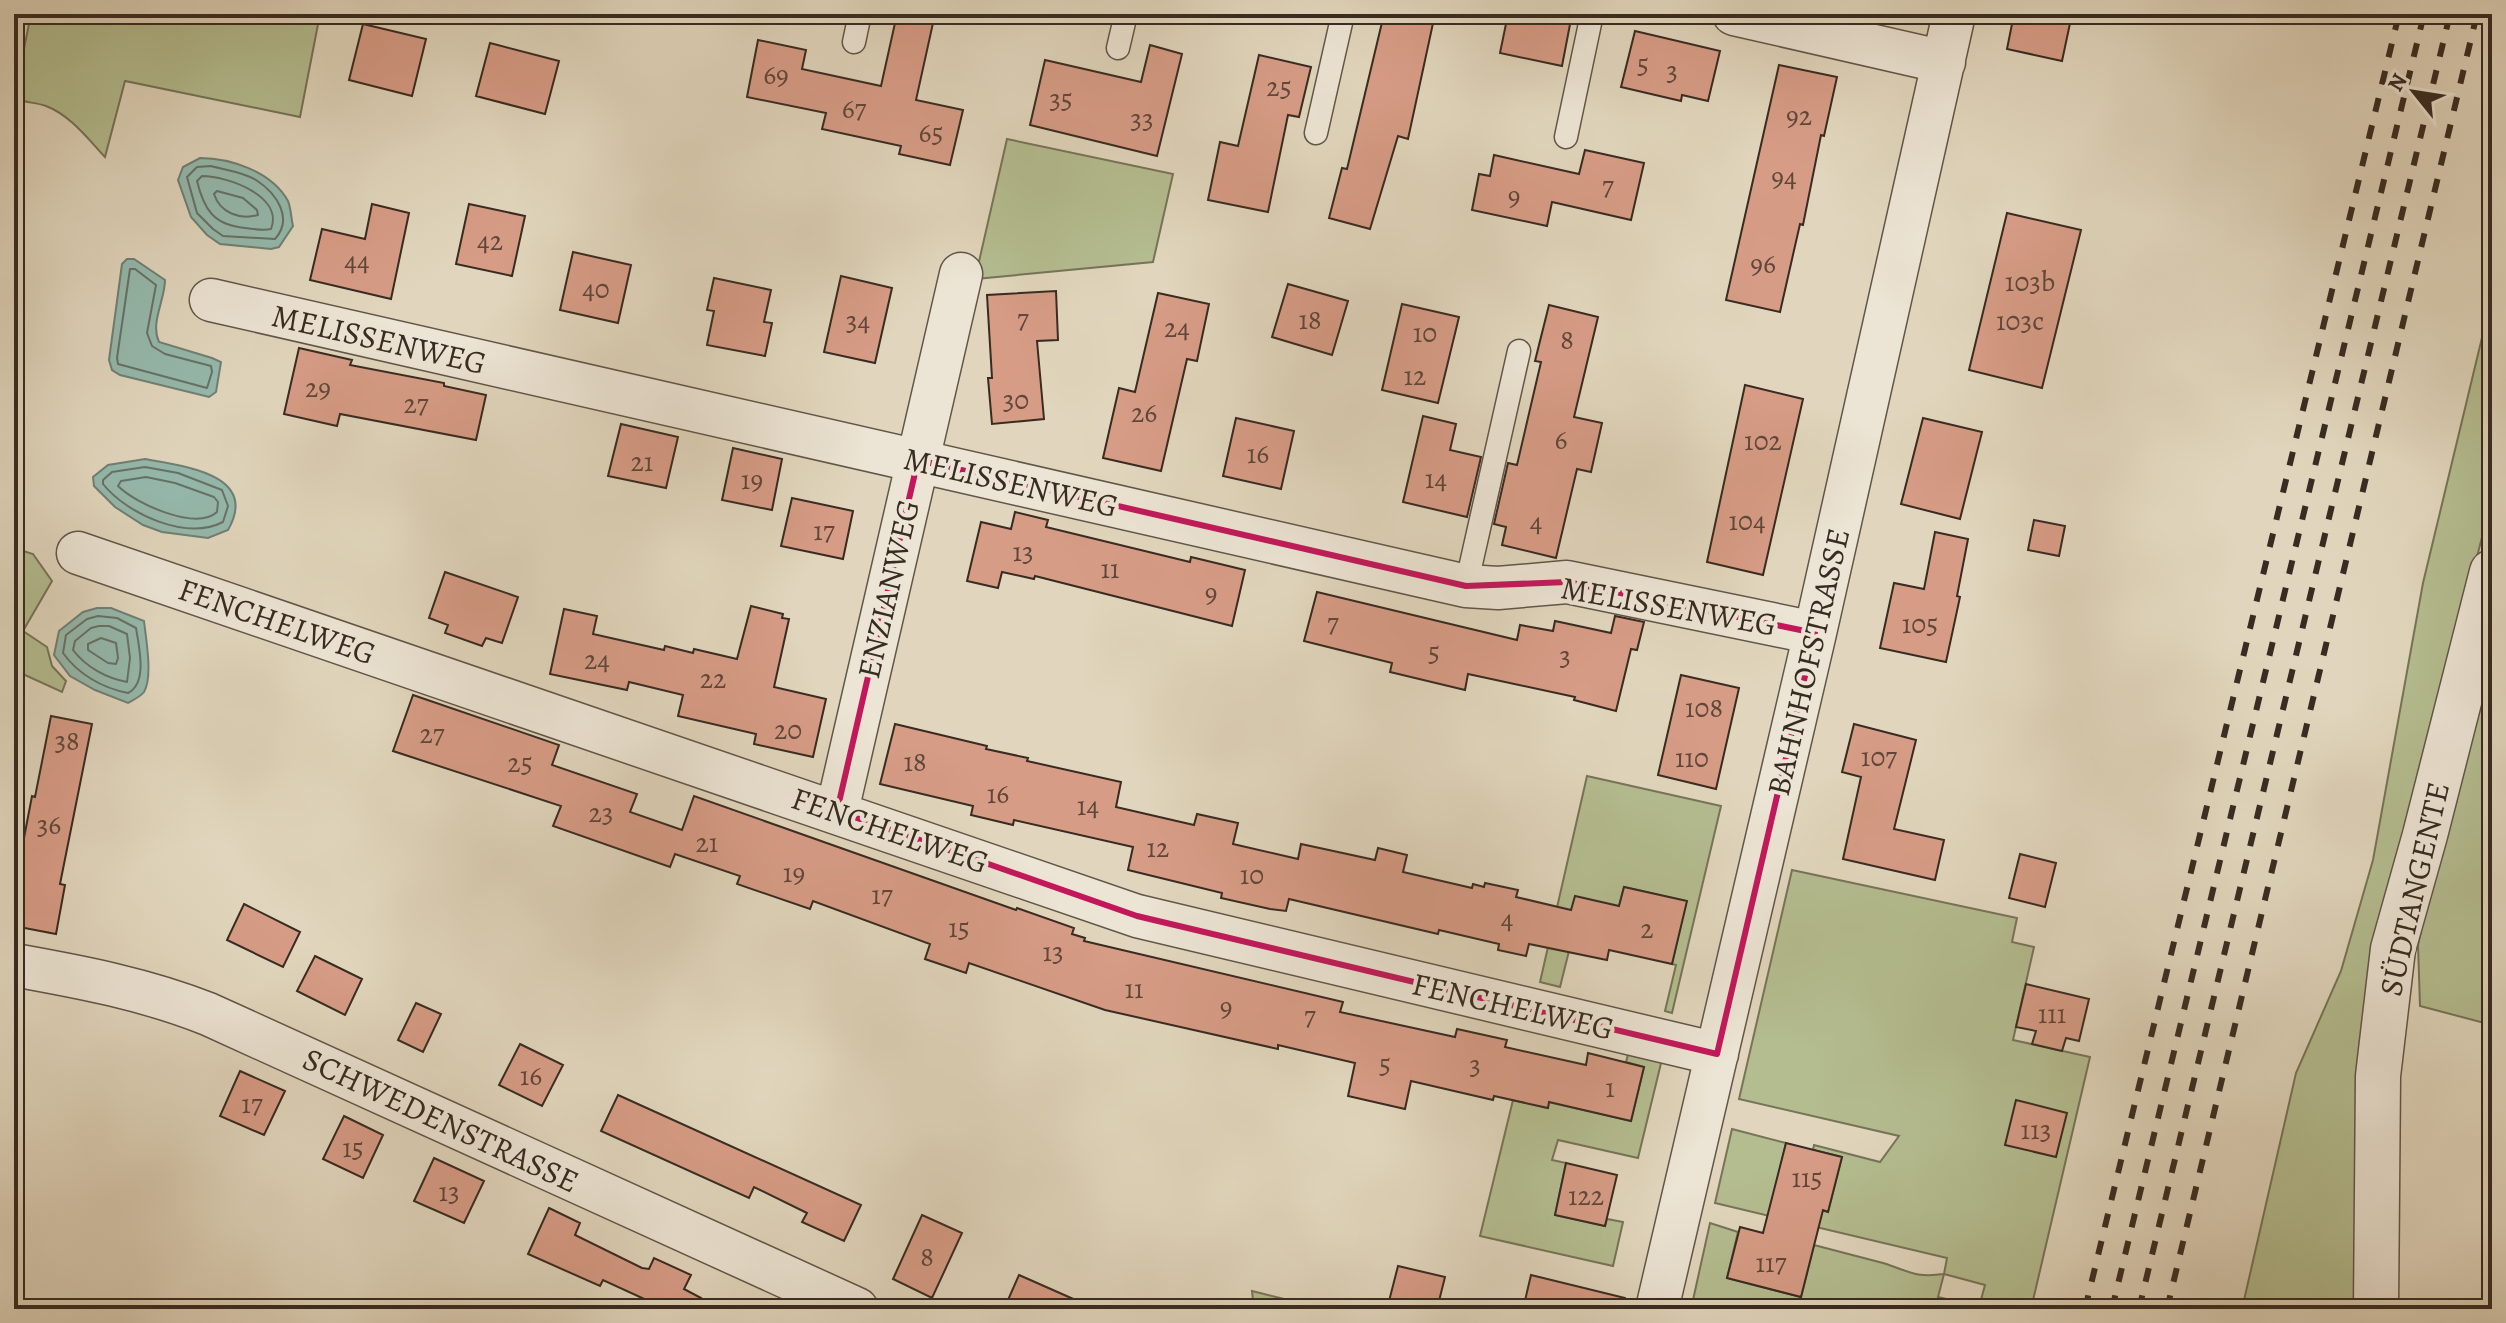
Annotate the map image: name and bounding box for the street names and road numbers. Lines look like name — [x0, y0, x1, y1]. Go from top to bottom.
street label: MELISSENWEG — [268, 293, 490, 385]
street label: MELISSENWEG — [900, 436, 1122, 528]
street label: ENZIANWEG — [846, 495, 930, 683]
street label: BAHNHOFSTRASSE — [1756, 524, 1860, 800]
street label: MELISSENWEG — [1558, 565, 1780, 647]
street label: FENCHELWEG — [173, 567, 381, 675]
street label: FENCHELWEG — [786, 776, 994, 884]
street label: SÜDTANGENTE — [2368, 778, 2460, 1000]
street label: FENCHELWEG — [1408, 961, 1618, 1051]
street label: SCHWEDENSTRASSE — [296, 1037, 586, 1203]

